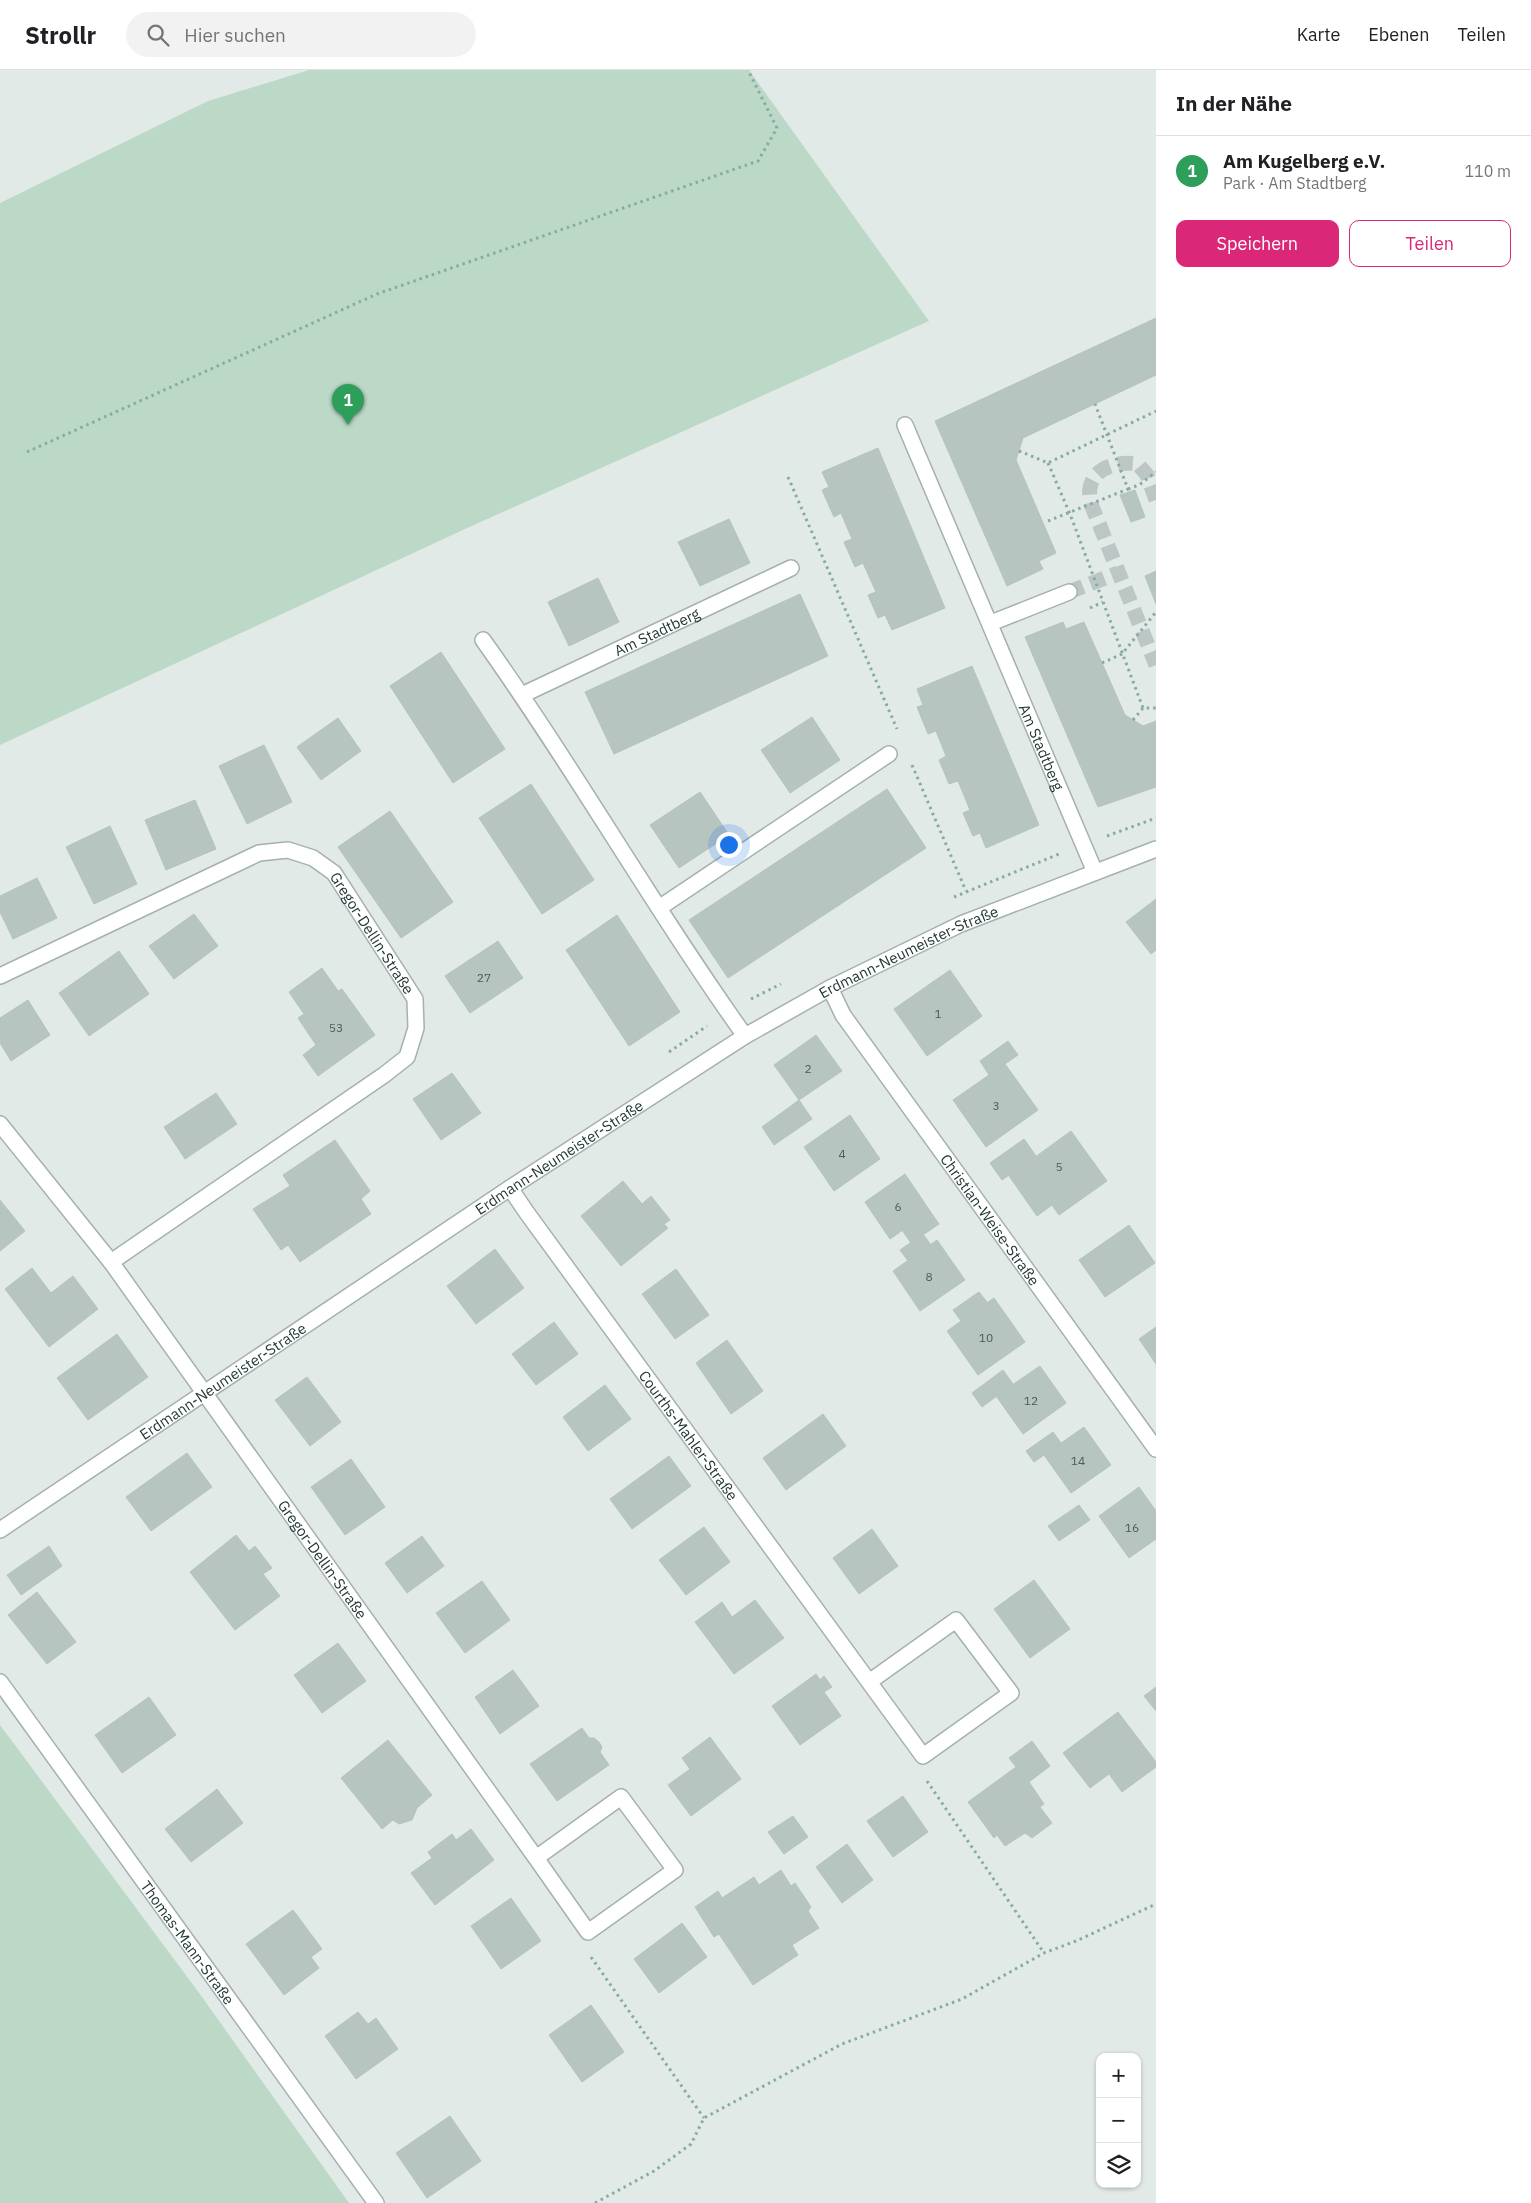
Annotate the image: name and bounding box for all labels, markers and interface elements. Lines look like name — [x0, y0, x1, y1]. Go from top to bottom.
search box — [126, 12, 476, 57]
text: Strollr — [25, 19, 96, 51]
icon: search — [144, 21, 172, 49]
text: Hier suchen — [184, 23, 286, 47]
text: Karte — [1297, 23, 1340, 46]
text: Ebenen — [1368, 23, 1429, 46]
text: Teilen — [1457, 23, 1506, 46]
text: In der Nähe — [1176, 89, 1292, 117]
text: Am Kugelberg e.V. — [1223, 149, 1385, 173]
text: 1 — [1187, 161, 1197, 181]
text: 110 m — [1464, 161, 1511, 181]
text: Park · Am Stadtberg — [1223, 173, 1367, 193]
button: Speichern — [1176, 220, 1339, 267]
button: Teilen — [1349, 220, 1511, 267]
pin: 1 — [332, 384, 364, 425]
street label: Am Stadtberg — [611, 603, 703, 660]
street label: Am Stadtberg — [1015, 701, 1069, 793]
your location — [716, 832, 742, 858]
street label: Gregor-Dellin-Straße — [326, 868, 419, 997]
street label: Erdmann-Neumeister-Straße — [815, 901, 1001, 1002]
house number: 27 — [477, 970, 491, 985]
house number: 1 — [934, 1006, 942, 1021]
house number: 53 — [329, 1020, 343, 1035]
house number: 2 — [804, 1061, 812, 1076]
street label: Erdmann-Neumeister-Straße — [471, 1095, 646, 1218]
house number: 3 — [992, 1098, 1000, 1113]
house number: 4 — [838, 1146, 846, 1161]
street label: Christian-Weise-Straße — [937, 1150, 1044, 1289]
house number: 5 — [1055, 1159, 1063, 1174]
house number: 6 — [894, 1199, 902, 1214]
house number: 8 — [925, 1269, 933, 1284]
street label: Erdmann-Neumeister-Straße — [136, 1318, 309, 1443]
house number: 10 — [979, 1330, 993, 1345]
street label: Courths-Mahler-Straße — [635, 1366, 743, 1504]
house number: 12 — [1024, 1393, 1038, 1408]
house number: 14 — [1071, 1453, 1085, 1468]
street label: Gregor-Dellin-Straße — [274, 1496, 372, 1622]
house number: 16 — [1125, 1520, 1139, 1535]
street label: Thomas-Mann-Straße — [137, 1877, 239, 2008]
map controls — [1096, 2053, 1141, 2188]
button: + — [1096, 2053, 1141, 2098]
button: − — [1096, 2098, 1141, 2143]
button: layers — [1096, 2143, 1141, 2188]

